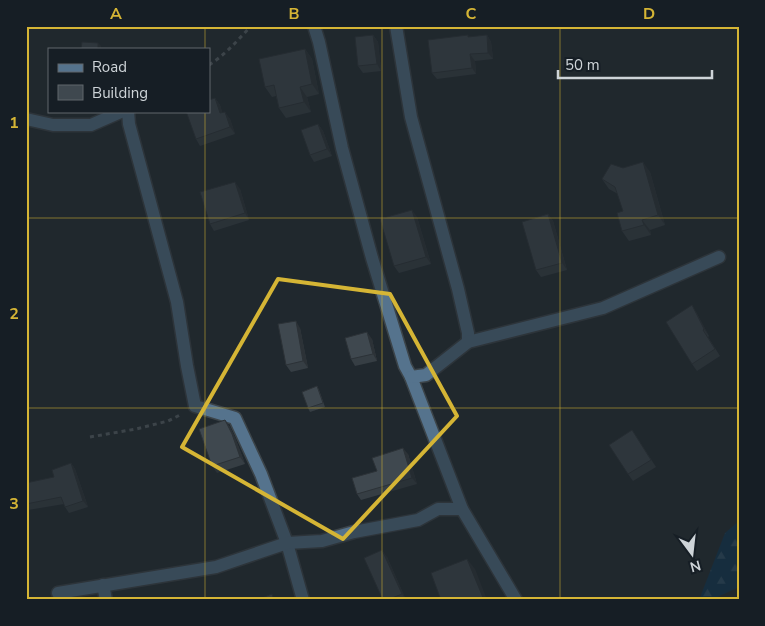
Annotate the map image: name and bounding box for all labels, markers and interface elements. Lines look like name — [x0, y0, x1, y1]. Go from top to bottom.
text: A — [110, 3, 122, 25]
text: B — [288, 3, 300, 25]
text: C — [466, 3, 477, 25]
text: D — [643, 3, 655, 25]
legend — [48, 48, 210, 112]
scale bar — [558, 48, 711, 80]
text: 50 m — [565, 55, 600, 75]
text: Road — [92, 57, 127, 77]
text: Building — [92, 83, 148, 103]
text: 1 — [9, 112, 19, 134]
text: 2 — [9, 303, 19, 325]
text: 3 — [9, 493, 19, 515]
north arrow — [668, 528, 718, 578]
text: N — [688, 556, 703, 577]

